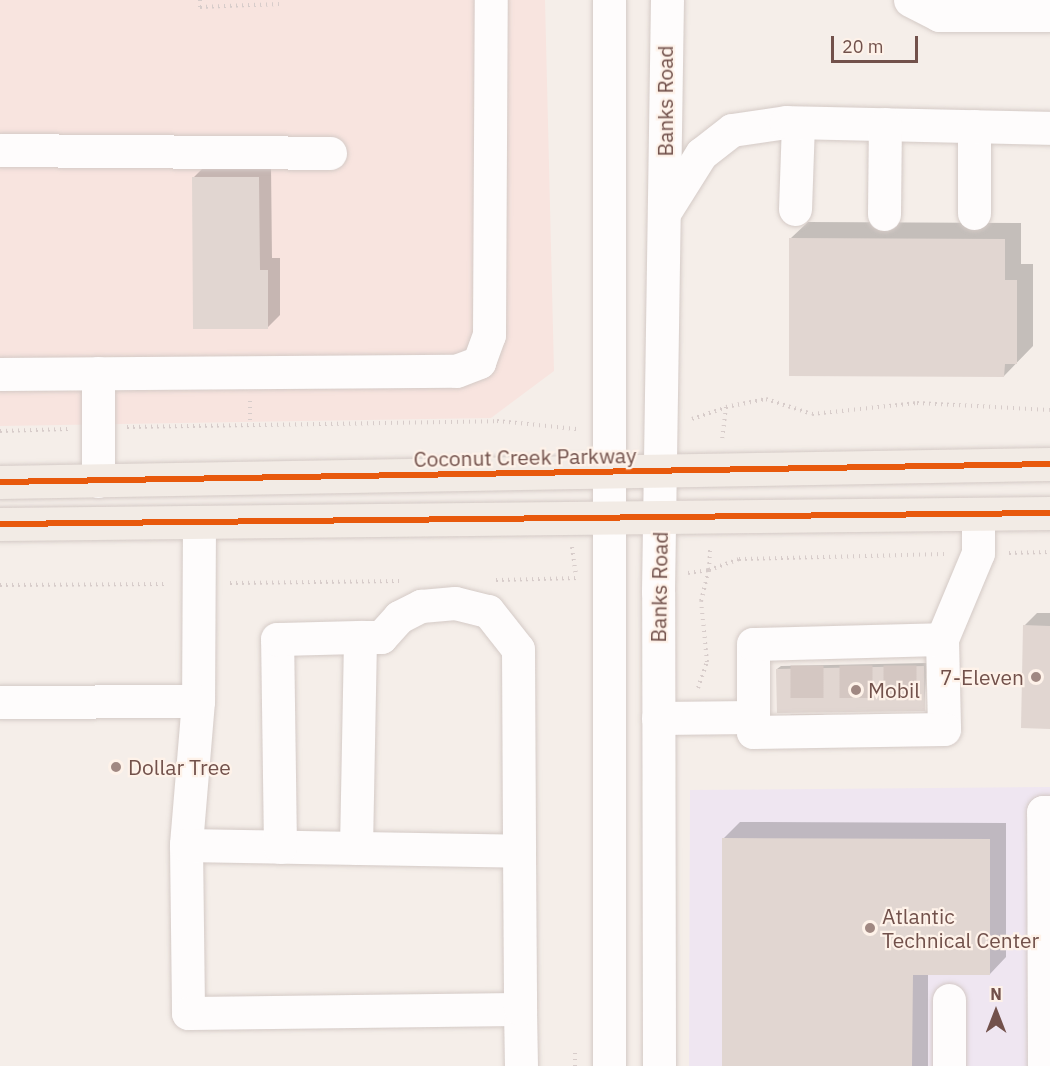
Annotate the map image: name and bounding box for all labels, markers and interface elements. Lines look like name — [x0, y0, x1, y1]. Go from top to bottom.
scale bar — [834, 24, 921, 62]
text: 20 m — [842, 35, 884, 58]
street label: Banks Road — [652, 45, 678, 157]
street label: Coconut Creek Parkway — [413, 442, 637, 472]
street label: Banks Road — [645, 531, 673, 643]
place label: 7-Eleven — [940, 664, 1024, 690]
marker: 7-Eleven — [1029, 670, 1043, 684]
place label: Mobil — [868, 677, 920, 703]
marker: Mobil — [849, 683, 863, 697]
place label: Dollar Tree — [128, 754, 231, 780]
marker: Dollar Tree — [109, 760, 123, 774]
place label: Atlantic Technical Center — [882, 903, 1039, 953]
marker: Atlantic Technical Center — [863, 921, 877, 935]
north arrow — [966, 982, 1026, 1042]
text: N — [990, 984, 1002, 1004]

